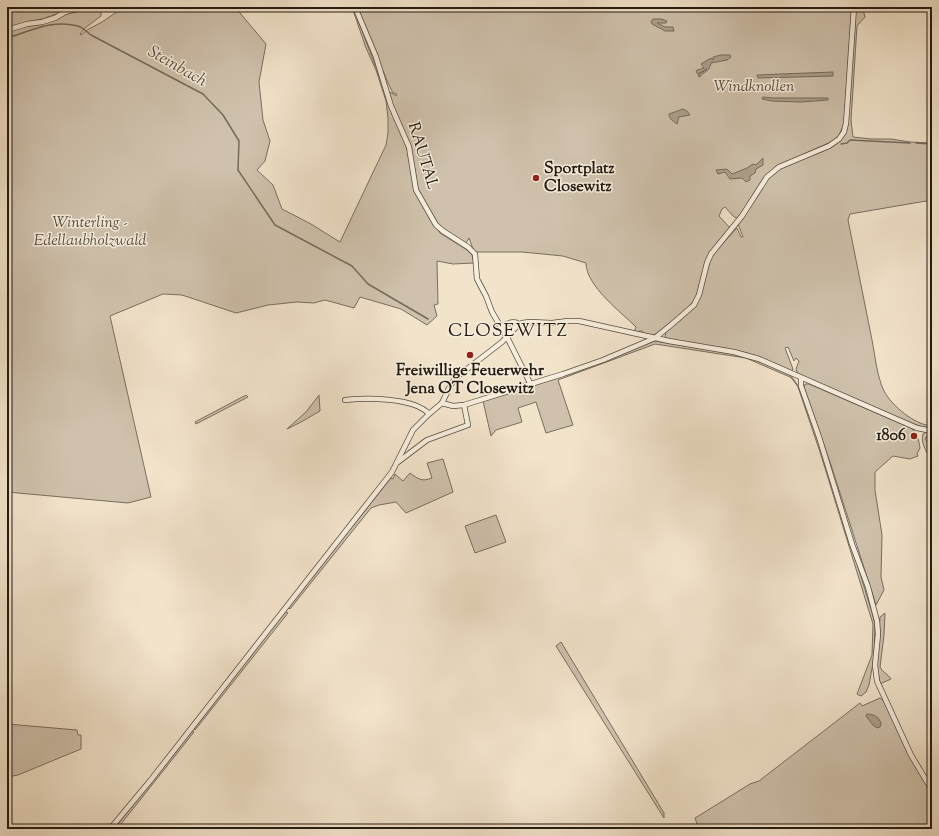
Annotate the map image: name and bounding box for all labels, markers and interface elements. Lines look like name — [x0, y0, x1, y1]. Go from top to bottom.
water label: Steinbach — [143, 40, 212, 94]
park label: Windknollen — [714, 76, 795, 99]
street label: RAUTAL — [401, 120, 443, 193]
place label: Sportplatz Closewitz — [544, 158, 615, 199]
marker: Sportplatz Closewitz — [531, 173, 541, 183]
park label: Winterling - Edellaubholzwald — [34, 212, 147, 253]
district label: CLOSEWITZ — [448, 319, 568, 345]
marker: Freiwillige Feuerwehr Jena OT Closewitz — [465, 350, 475, 360]
place label: Freiwillige Feuerwehr Jena OT Closewitz — [396, 360, 545, 401]
place label: 1806 — [876, 425, 906, 448]
marker: 1806 — [909, 431, 919, 441]

